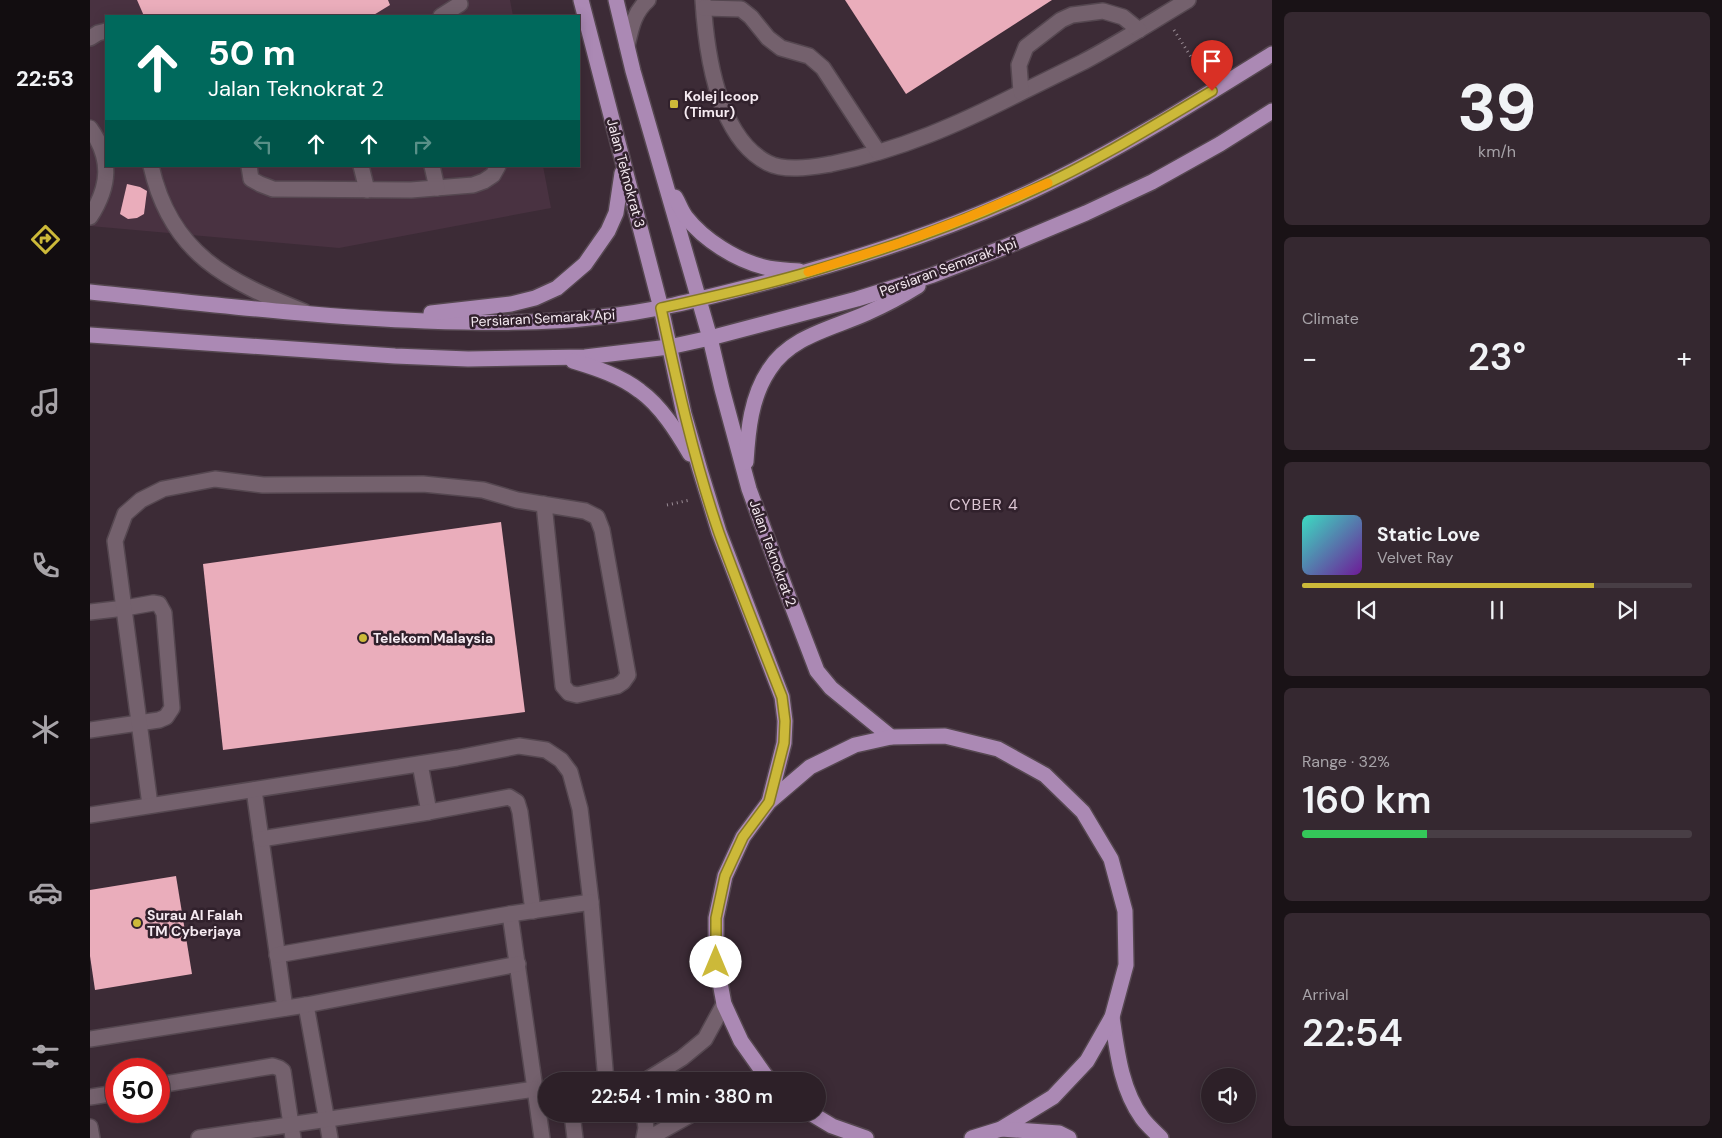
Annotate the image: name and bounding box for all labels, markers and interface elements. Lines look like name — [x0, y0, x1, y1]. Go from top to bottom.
text: 50 m — [208, 30, 296, 76]
icon: ahead — [125, 35, 190, 100]
pin — [1191, 40, 1233, 91]
icon: arrive — [1198, 47, 1226, 75]
text: 22:53 — [16, 64, 74, 93]
text: 39 — [1458, 66, 1536, 150]
text: Jalan Teknokrat 2 — [208, 74, 384, 103]
place label: Kolej Icoop (Timur) — [684, 87, 759, 121]
marker: Kolej Icoop (Timur) — [668, 98, 680, 110]
street label: Jalan Teknokrat 3 — [603, 116, 649, 230]
icon: left — [249, 130, 277, 158]
icon: ahead — [302, 130, 330, 158]
icon: ahead — [355, 130, 383, 158]
icon: right — [408, 130, 436, 158]
text: km/h — [1478, 141, 1516, 162]
icon: directions — [28, 222, 63, 257]
street label: Persiaran Semarak Api — [877, 234, 1019, 300]
street label: Persiaran Semarak Api — [470, 305, 616, 331]
text: Climate — [1302, 308, 1359, 329]
text: 23° — [1468, 332, 1526, 382]
text: − — [1302, 340, 1317, 377]
text: + — [1677, 340, 1692, 377]
icon: music — [28, 385, 63, 420]
district label: CYBER 4 — [949, 494, 1019, 515]
street label: Jalan Teknokrat 2 — [745, 497, 801, 609]
text: Static Love — [1377, 522, 1480, 547]
text: Velvet Ray — [1377, 547, 1453, 568]
icon: phone — [28, 548, 63, 583]
icon: previous — [1353, 596, 1381, 624]
icon: pause — [1483, 596, 1511, 624]
icon: next — [1613, 596, 1641, 624]
place label: Telekom Malaysia — [373, 629, 493, 647]
marker: Telekom Malaysia — [357, 632, 369, 644]
icon: climate — [28, 712, 63, 747]
text: Range · 32% — [1302, 751, 1390, 772]
text: 160 km — [1302, 775, 1431, 825]
icon: car — [28, 875, 63, 910]
place label: Surau Al Falah TM Cyberjaya — [147, 906, 243, 940]
marker: Surau Al Falah TM Cyberjaya — [131, 917, 143, 929]
position arrow — [689, 935, 741, 987]
text: Arrival — [1302, 984, 1349, 1005]
text: 22:54 — [1302, 1008, 1403, 1058]
icon: filters — [28, 1039, 63, 1074]
speed limit sign: 50 — [105, 1058, 170, 1123]
map controls — [1201, 1068, 1256, 1123]
button: sound — [1201, 1068, 1256, 1123]
text: 22:54 · 1 min · 380 m — [591, 1084, 773, 1109]

